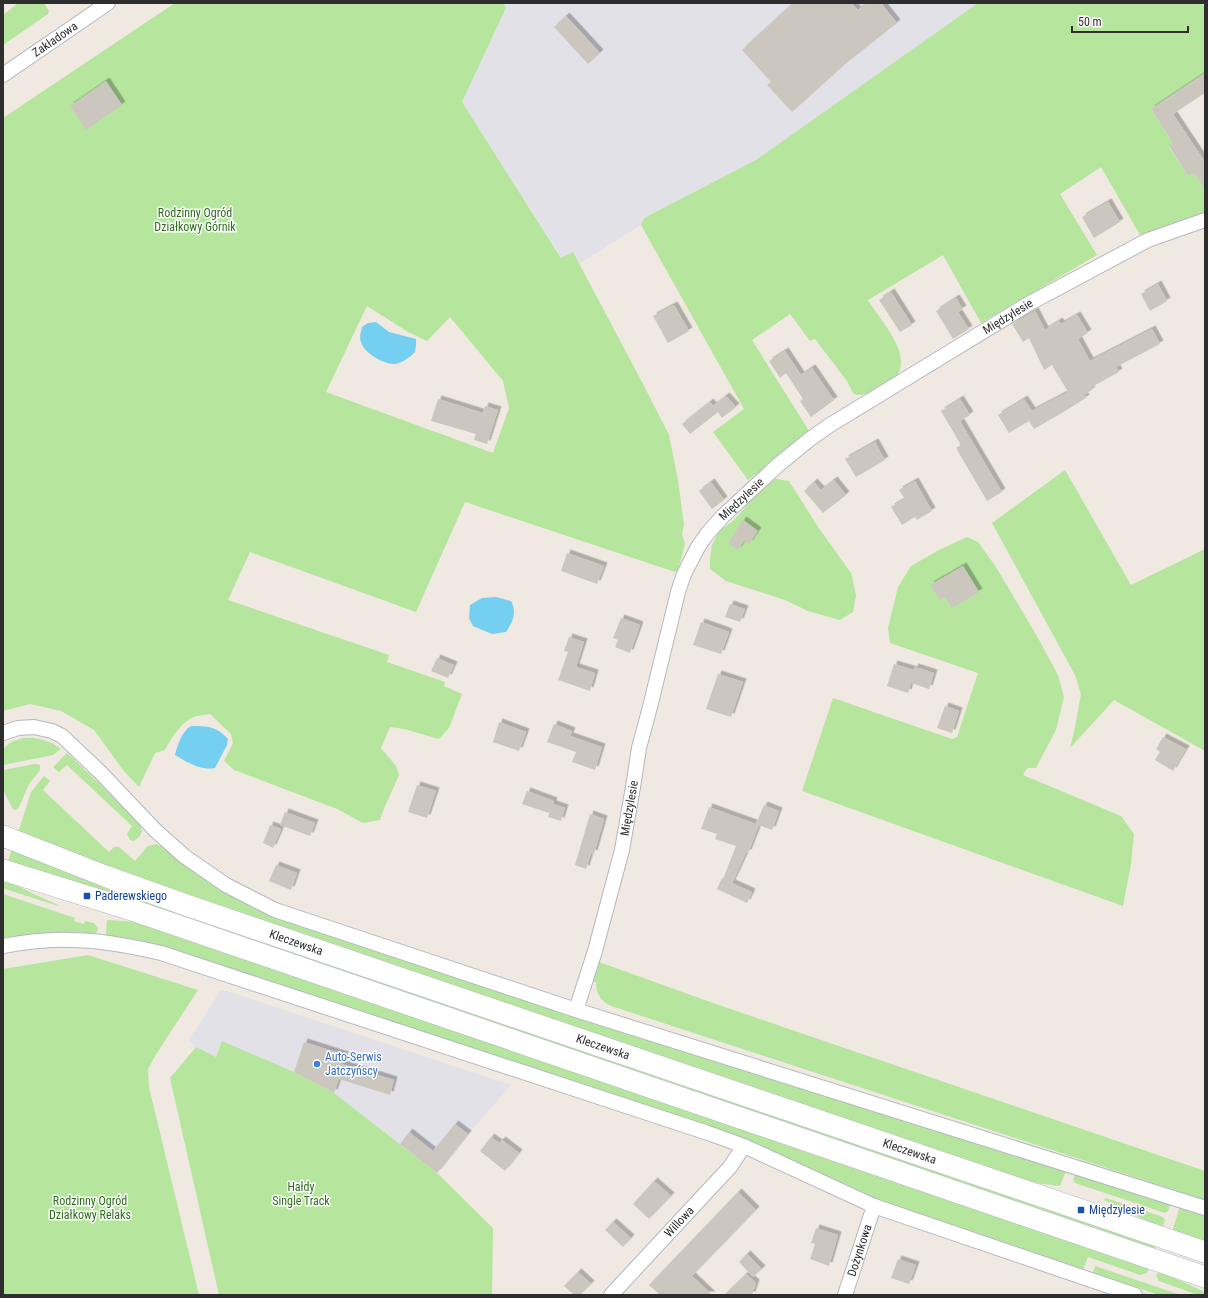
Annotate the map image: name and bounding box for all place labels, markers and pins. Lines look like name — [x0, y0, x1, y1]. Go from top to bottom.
place label: Paderewskiego — [95, 889, 167, 903]
marker: Paderewskiego — [82, 891, 92, 901]
place label: Auto-Serwis Jatczyńscy — [325, 1050, 382, 1078]
marker: Auto-Serwis Jatczyńscy — [312, 1059, 322, 1069]
place label: Międzylesie — [1089, 1203, 1145, 1217]
marker: Międzylesie — [1076, 1205, 1086, 1215]

